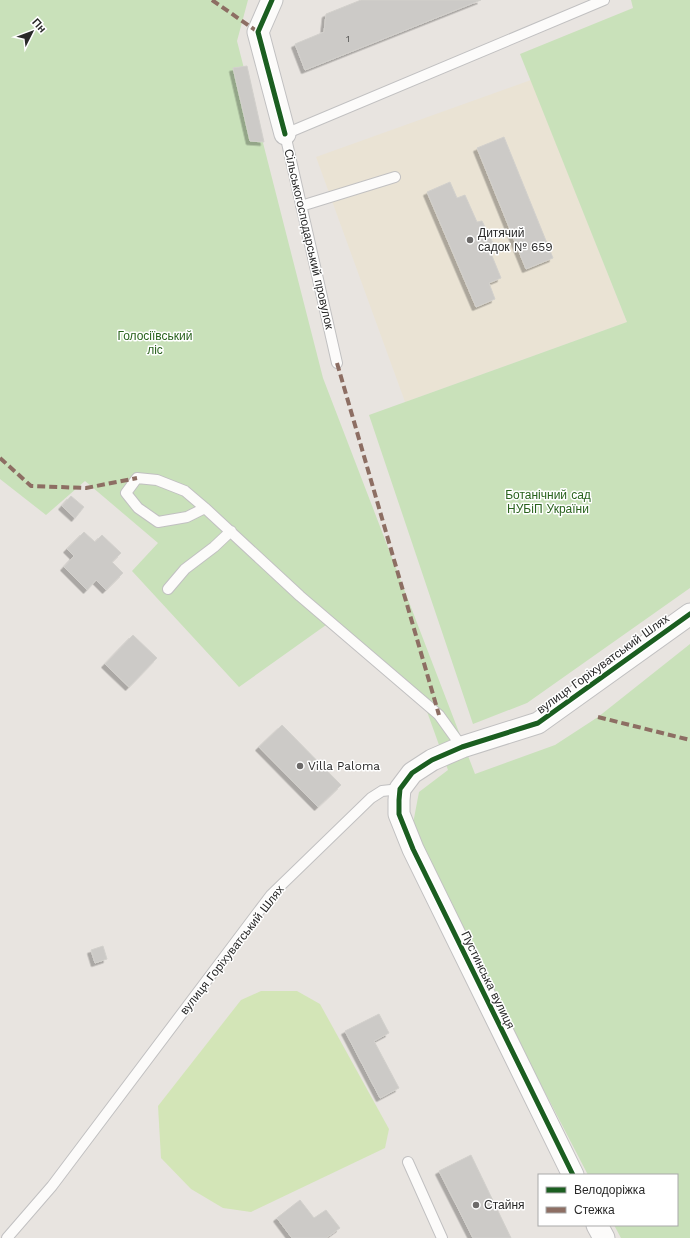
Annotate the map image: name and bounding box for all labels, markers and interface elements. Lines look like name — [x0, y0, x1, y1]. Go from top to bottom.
north arrow — [12, 12, 52, 52]
text: Пн — [29, 16, 49, 35]
house number: 1 — [346, 33, 350, 44]
street label: Сільськогосподарський провулок — [281, 147, 337, 331]
place label: Дитячий садок № 659 — [478, 226, 553, 254]
marker: Дитячий садок № 659 — [465, 235, 475, 245]
park label: Голосіївський ліс — [117, 329, 193, 357]
park label: Ботанічний сад НУБіП України — [505, 488, 591, 516]
street label: вулиця Горіхуватський Шлях — [534, 611, 672, 717]
place label: Villa Paloma — [308, 759, 380, 773]
marker: Villa Paloma — [295, 761, 305, 771]
street label: вулиця Горіхуватський Шлях — [177, 883, 287, 1017]
street label: Пустинська вулиця — [458, 929, 518, 1031]
legend — [538, 1174, 678, 1226]
text: Велодоріжка — [574, 1183, 645, 1197]
place label: Стайня — [484, 1198, 525, 1212]
marker: Стайня — [471, 1200, 481, 1210]
text: Стежка — [574, 1203, 615, 1217]

